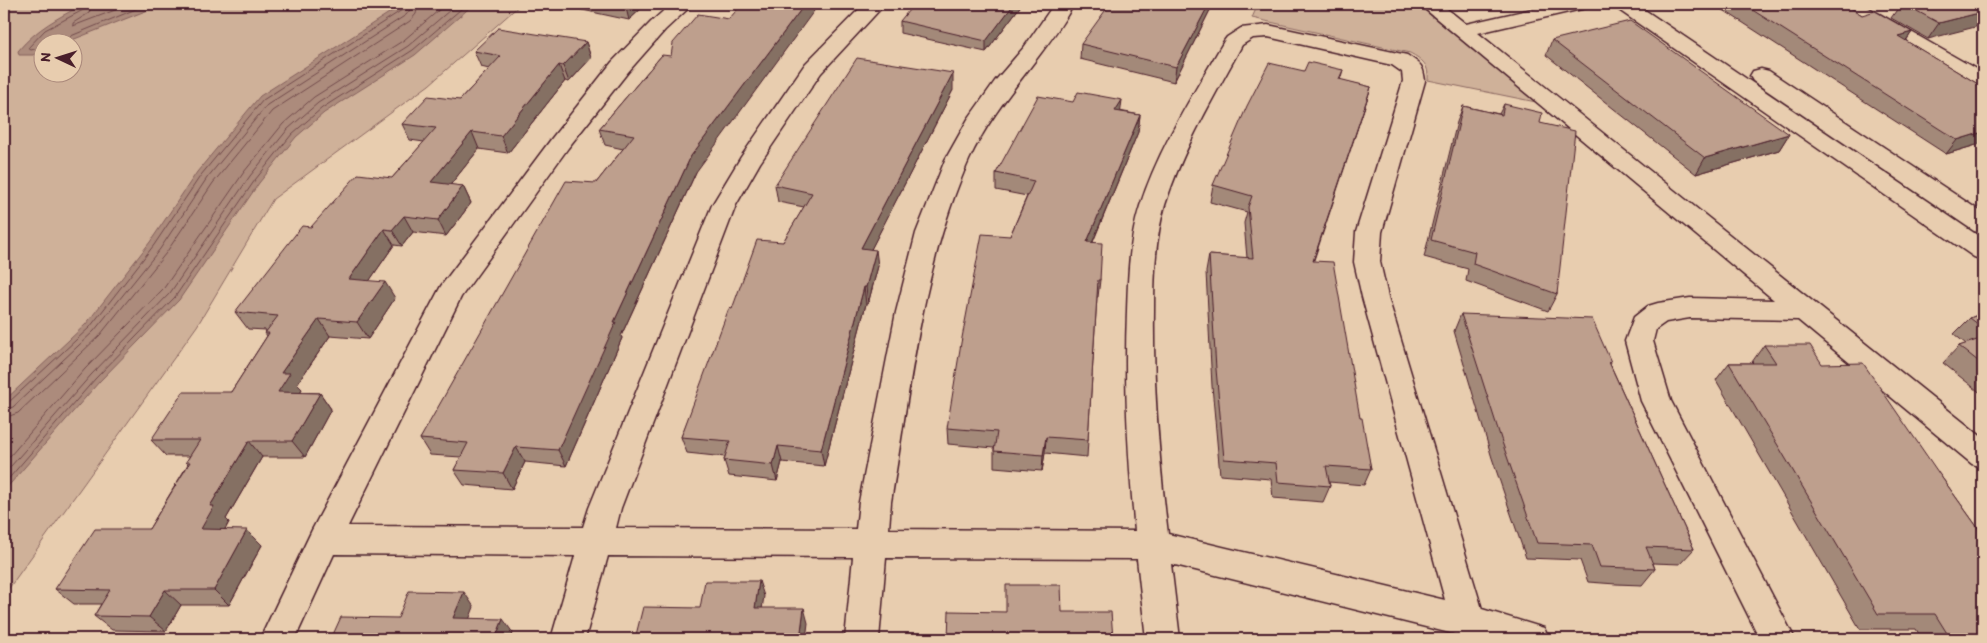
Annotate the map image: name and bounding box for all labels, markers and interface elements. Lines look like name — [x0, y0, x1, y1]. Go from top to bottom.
north arrow — [32, 32, 82, 82]
text: N — [37, 52, 54, 62]

